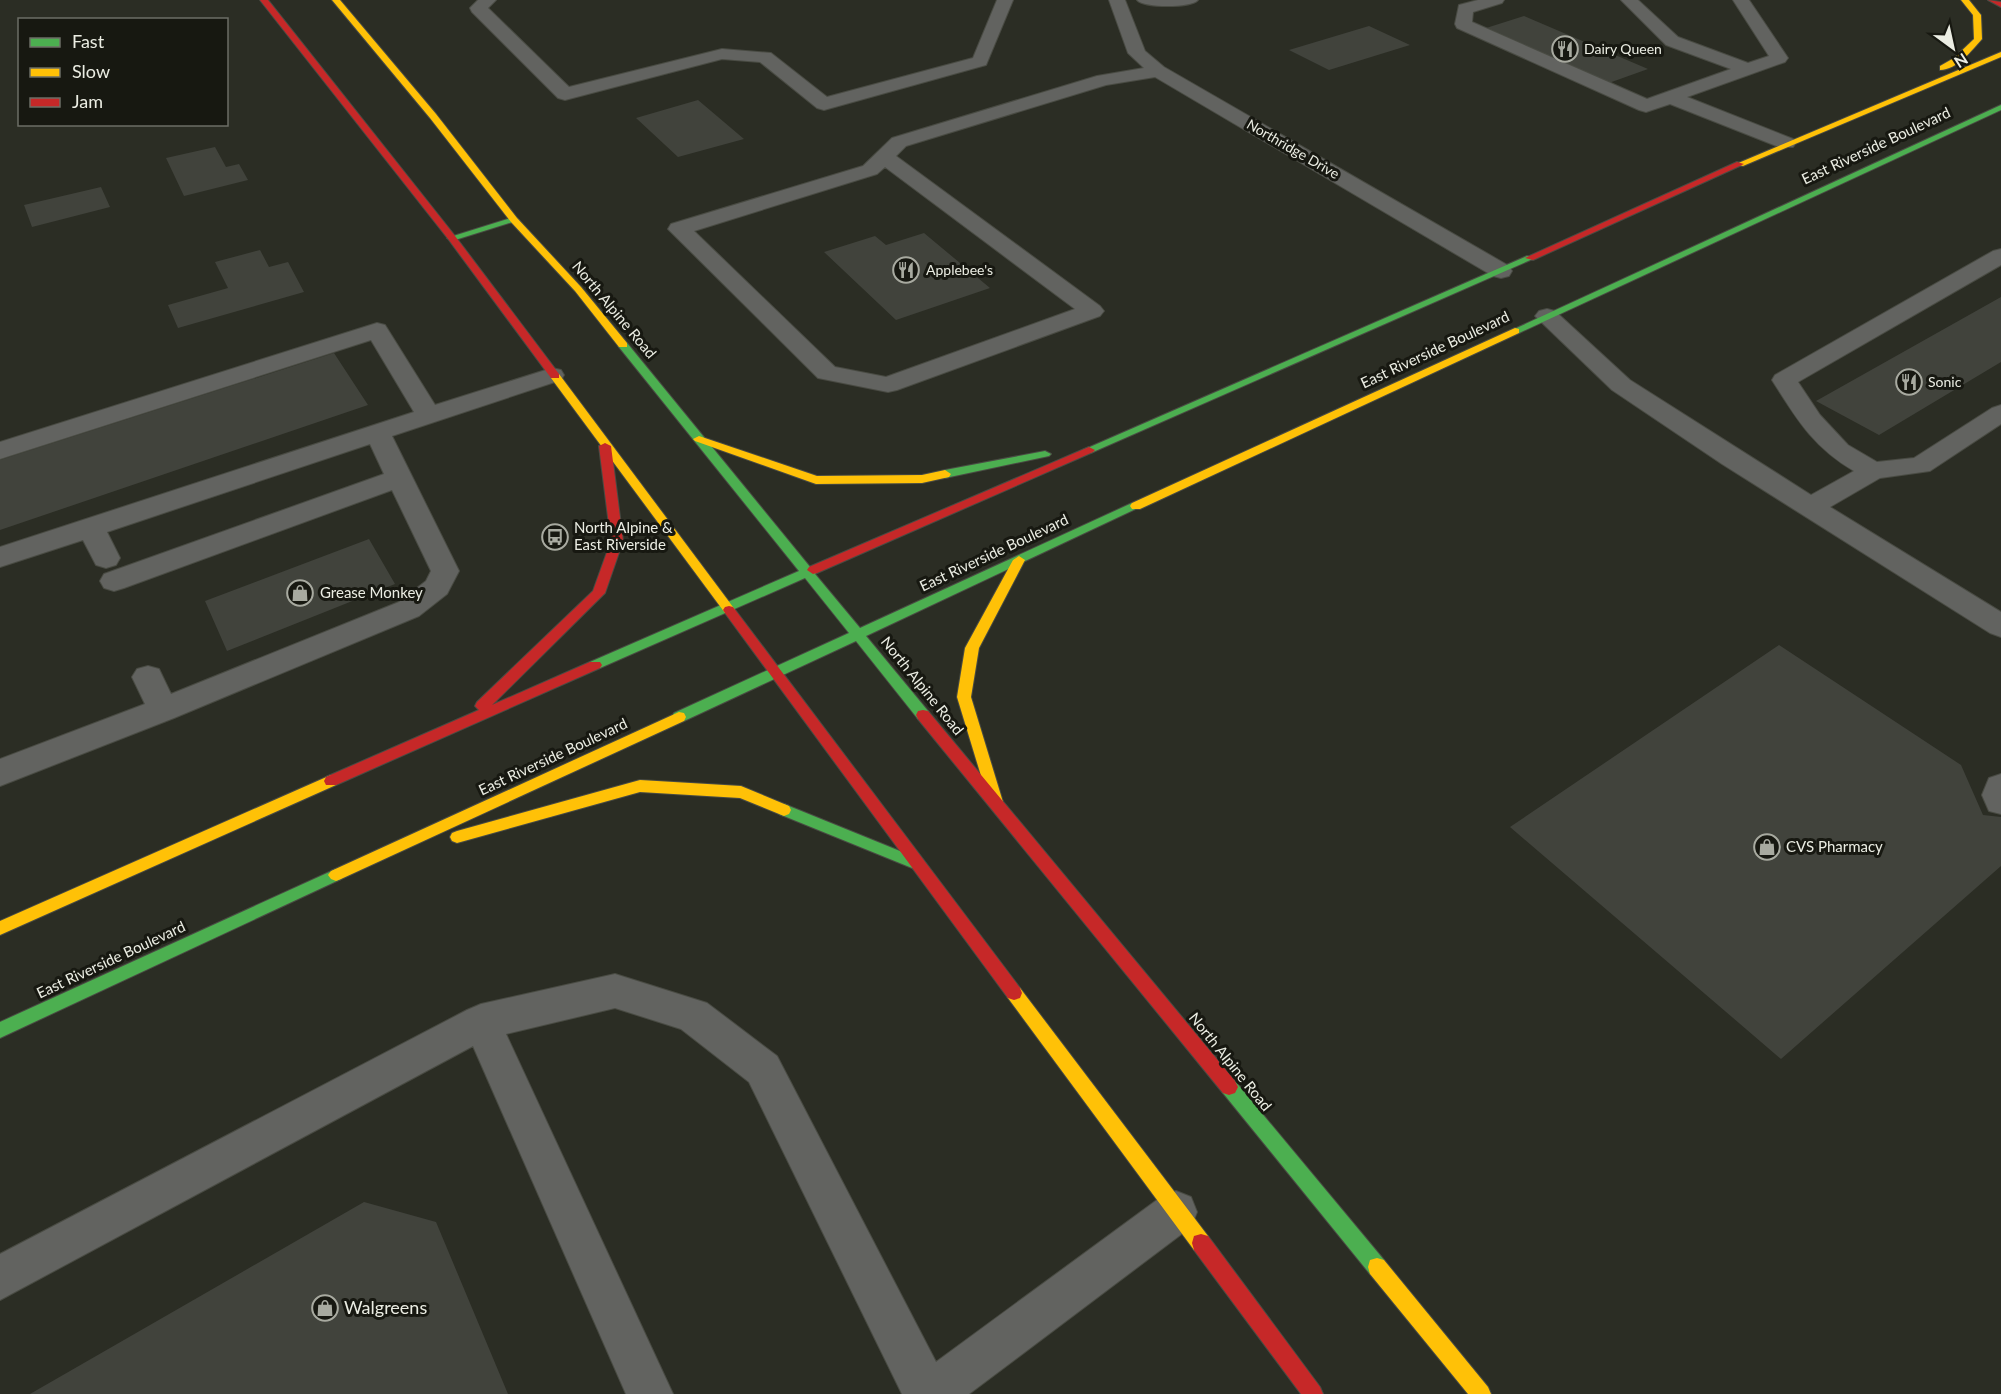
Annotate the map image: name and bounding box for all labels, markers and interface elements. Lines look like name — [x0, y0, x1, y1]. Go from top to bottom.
legend — [18, 18, 228, 126]
north arrow — [1923, 18, 1983, 78]
text: Fast — [72, 30, 105, 52]
restaurant icon: Dairy Queen — [1550, 34, 1580, 64]
place label: Dairy Queen — [1584, 40, 1662, 57]
text: N — [1951, 50, 1972, 72]
text: Slow — [72, 60, 110, 82]
text: Jam — [72, 90, 103, 112]
street label: East Riverside Boulevard — [1798, 103, 1953, 188]
street label: Northridge Drive — [1244, 115, 1343, 182]
restaurant icon: Applebee's — [891, 255, 921, 285]
street label: North Alpine Road — [569, 257, 661, 362]
place label: Applebee's — [926, 261, 993, 278]
street label: East Riverside Boulevard — [1357, 307, 1512, 392]
restaurant icon: Sonic — [1894, 367, 1924, 397]
place label: Sonic — [1928, 373, 1962, 390]
street label: East Riverside Boulevard — [916, 510, 1071, 595]
place label: North Alpine & East Riverside — [574, 518, 673, 553]
bus stop icon: North Alpine & East Riverside — [540, 522, 570, 552]
shop icon: Grease Monkey — [285, 578, 315, 608]
place label: Grease Monkey — [320, 583, 423, 601]
street label: North Alpine Road — [878, 633, 968, 738]
street label: East Riverside Boulevard — [475, 714, 630, 799]
shop icon: CVS Pharmacy — [1752, 832, 1782, 862]
place label: CVS Pharmacy — [1786, 837, 1883, 855]
street label: East Riverside Boulevard — [33, 917, 188, 1002]
street label: North Alpine Road — [1186, 1009, 1276, 1114]
shop icon: Walgreens — [310, 1293, 340, 1323]
place label: Walgreens — [344, 1296, 427, 1318]

